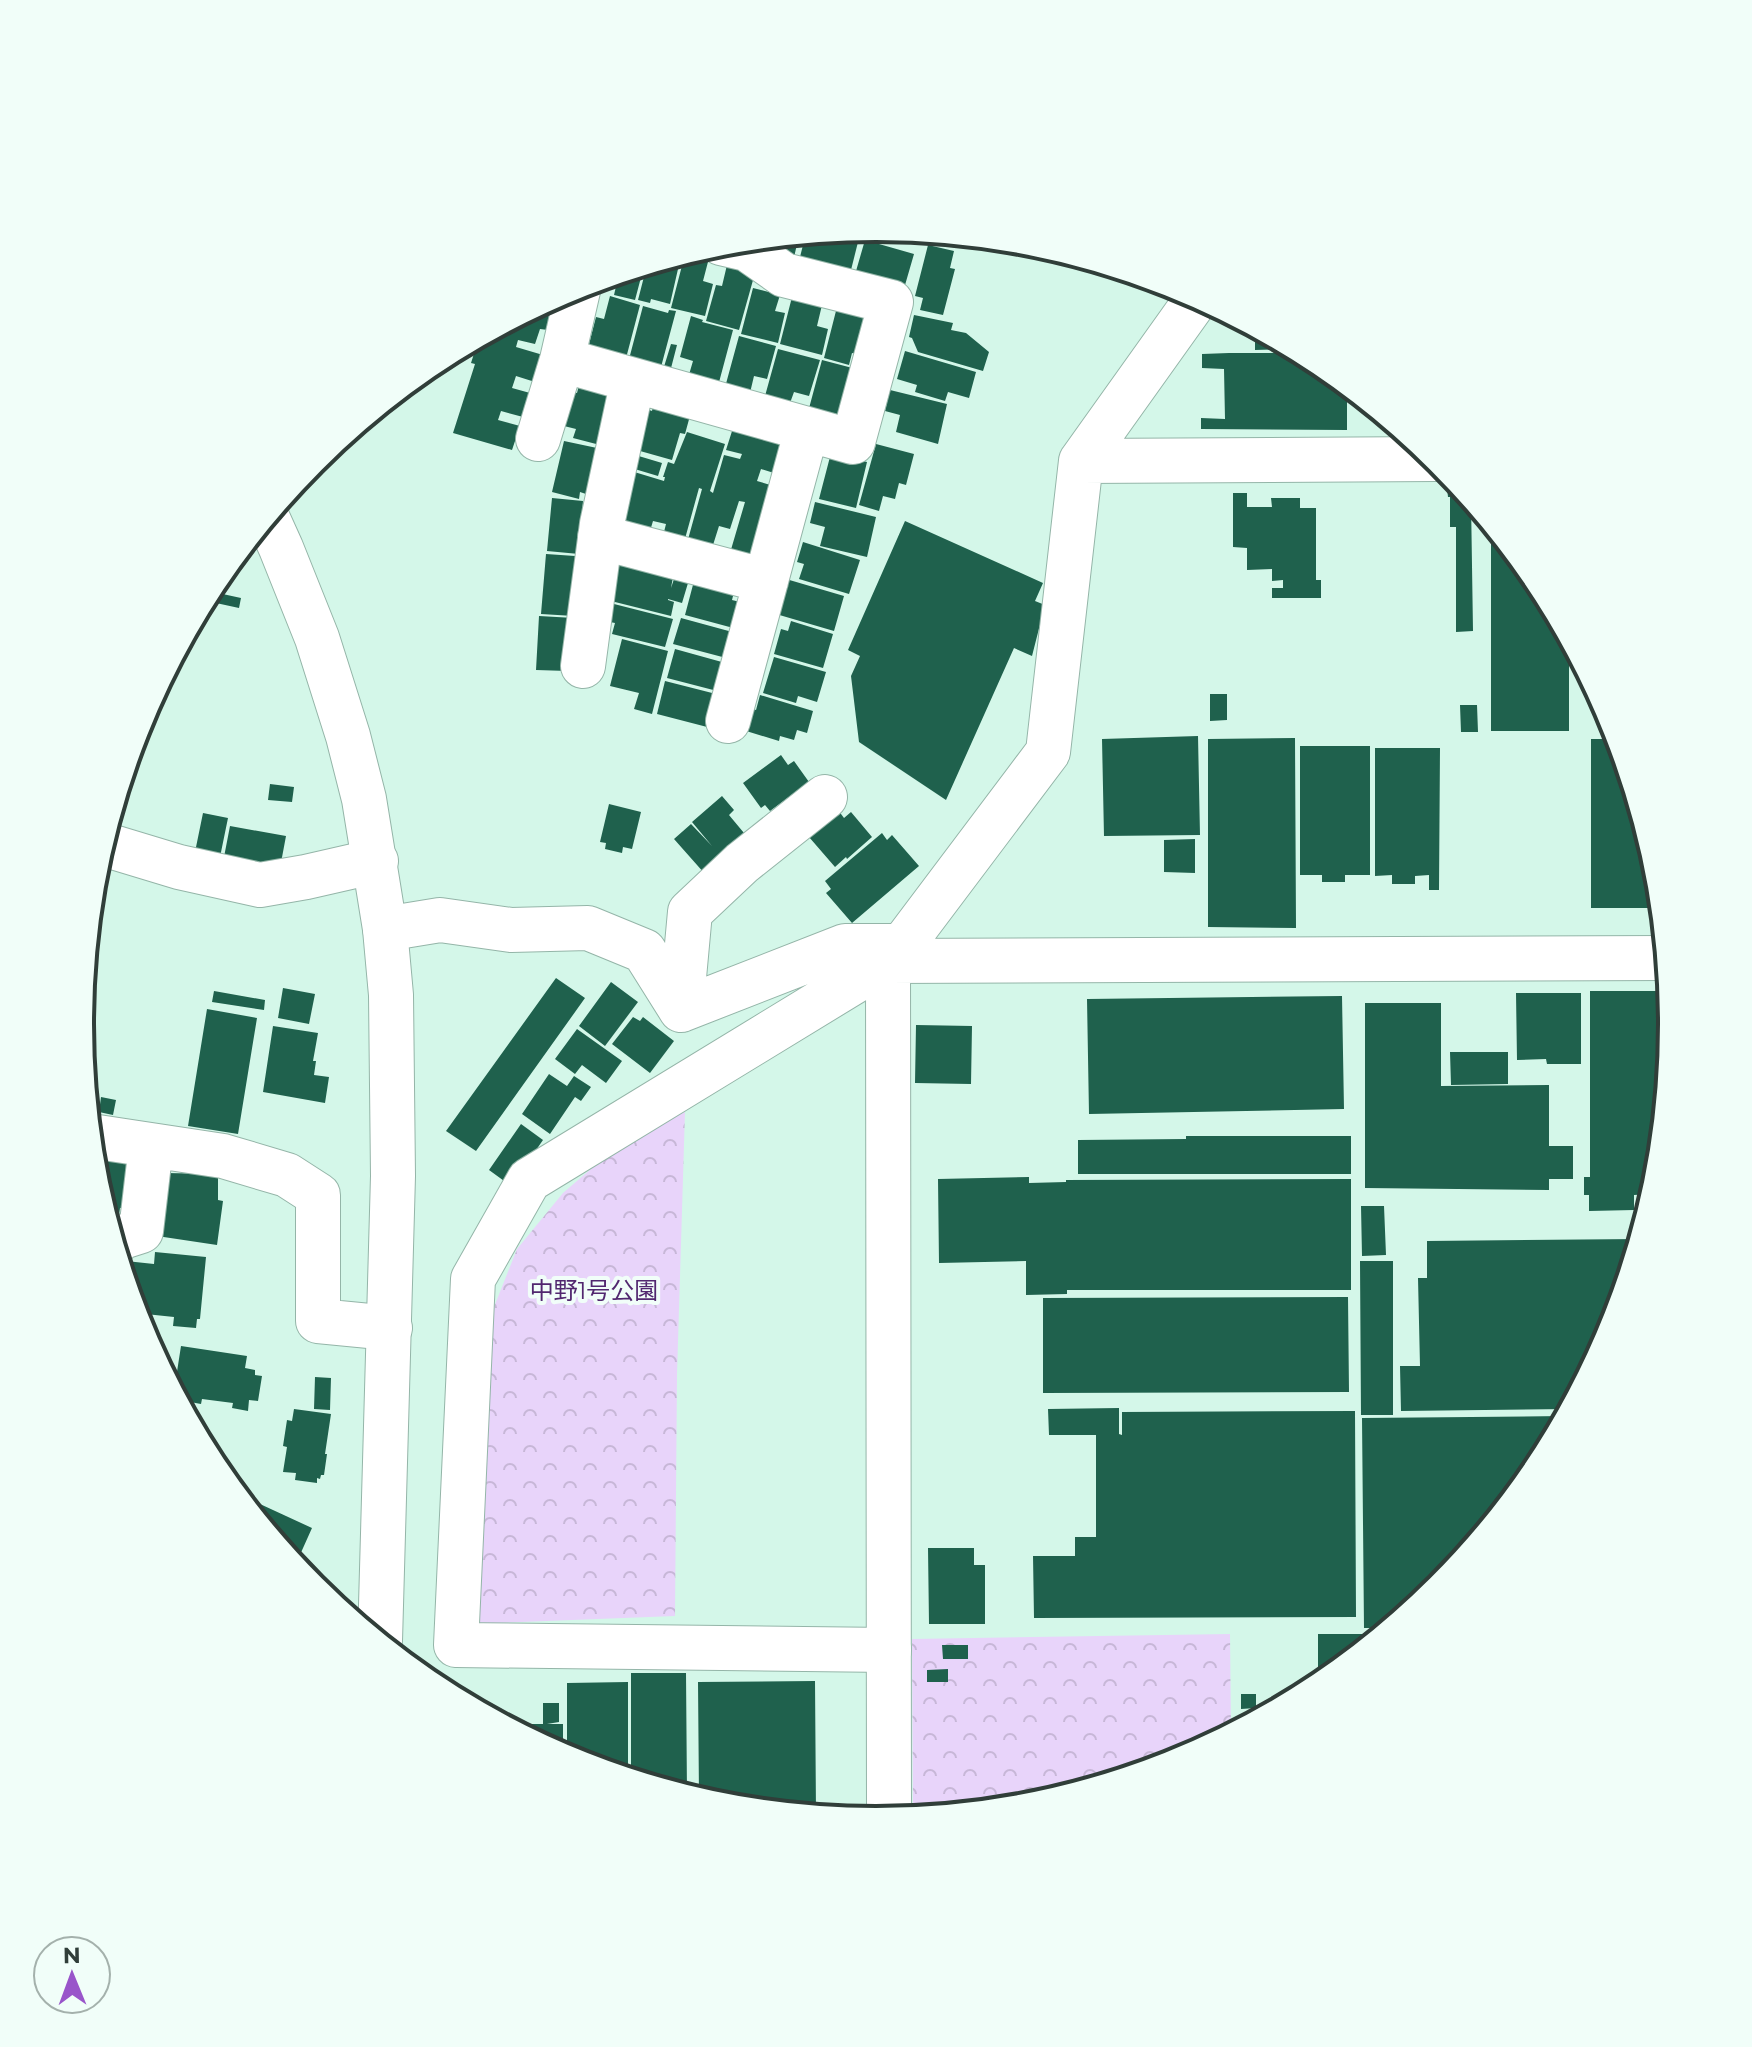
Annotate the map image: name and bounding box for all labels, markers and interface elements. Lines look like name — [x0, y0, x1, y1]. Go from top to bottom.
park label: 中野1号公園 — [530, 1276, 658, 1305]
north arrow — [32, 1935, 112, 2015]
text: N — [63, 1942, 81, 1969]

